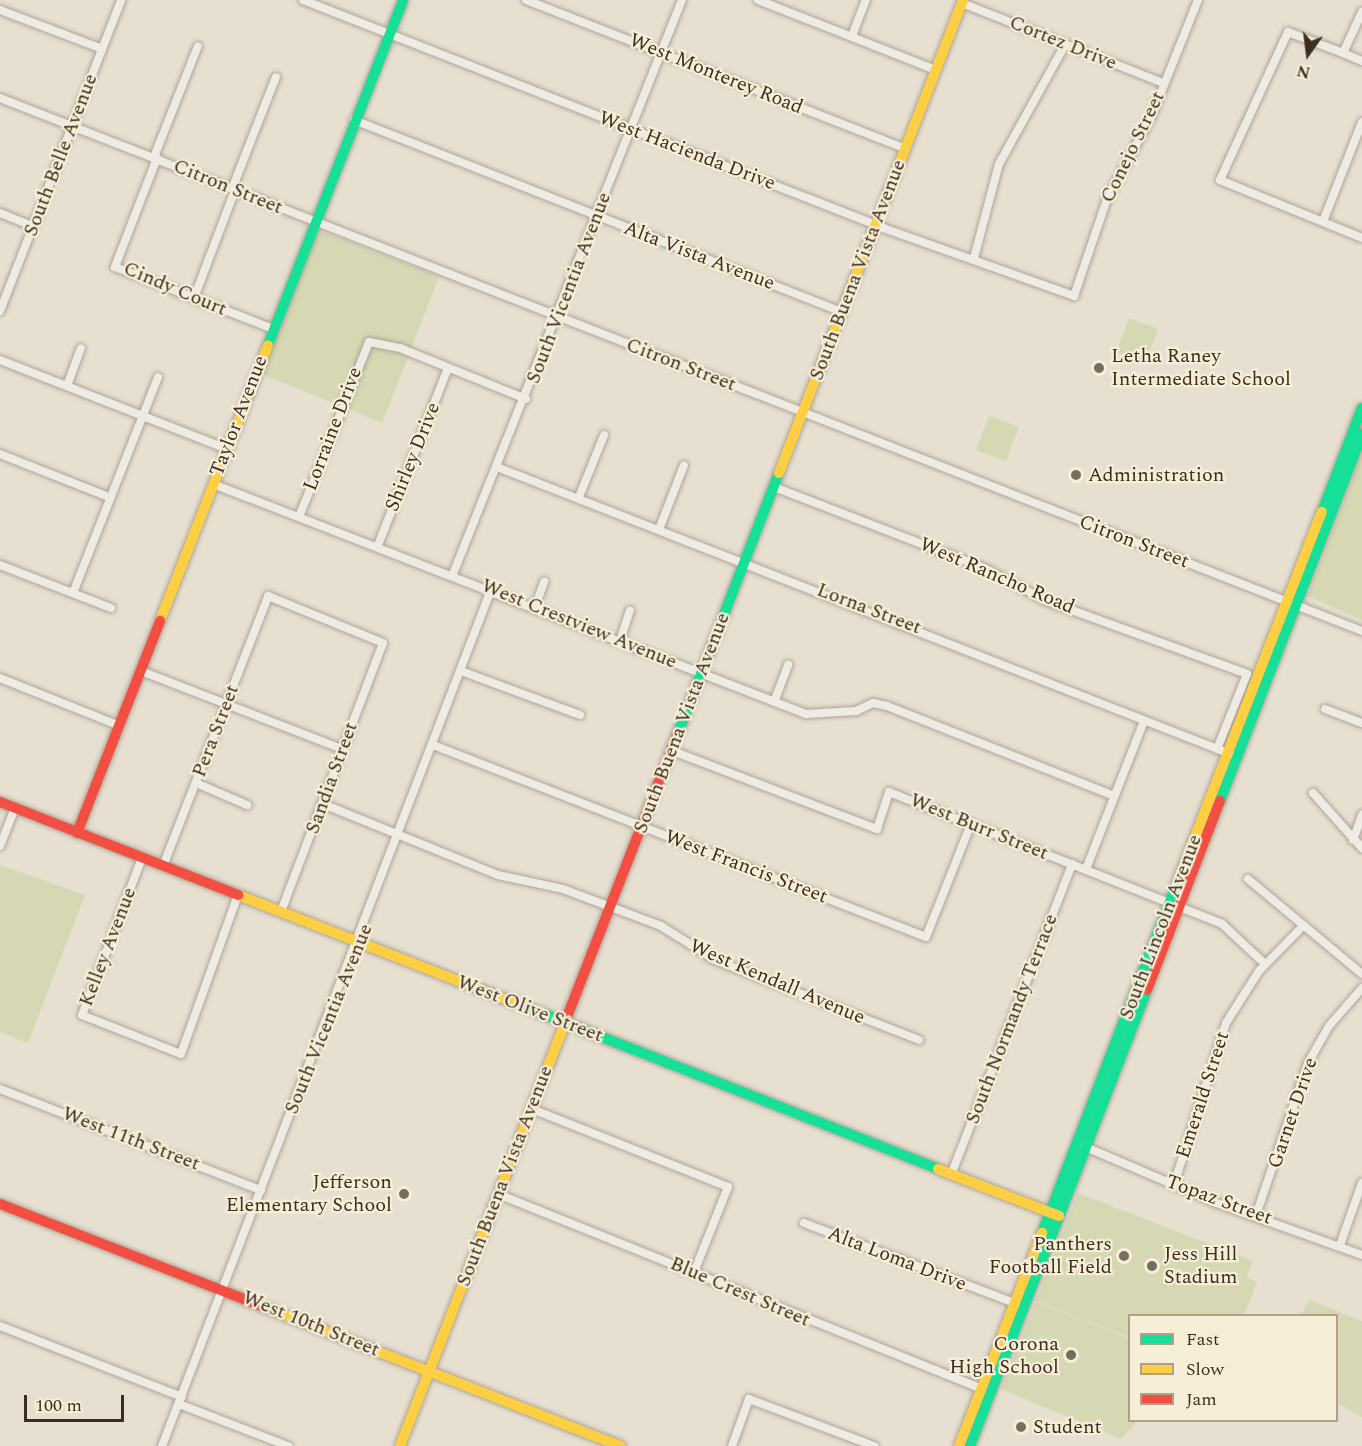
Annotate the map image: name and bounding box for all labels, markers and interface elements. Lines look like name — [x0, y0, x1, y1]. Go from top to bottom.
street label: Cortez Drive — [1006, 11, 1120, 75]
north arrow — [1278, 24, 1338, 84]
street label: West Monterey Road — [626, 28, 806, 120]
text: N — [1294, 58, 1313, 85]
street label: South Belle Avenue — [19, 70, 103, 240]
street label: Conejo Street — [1096, 87, 1170, 207]
street label: West Hacienda Drive — [595, 106, 779, 196]
street label: Citron Street — [170, 154, 286, 220]
street label: South Buena Vista Avenue — [805, 156, 911, 384]
street label: South Vicentia Avenue — [521, 189, 617, 387]
street label: Alta Vista Avenue — [620, 216, 778, 296]
street label: Cindy Court — [120, 257, 230, 321]
street label: Citron Street — [623, 333, 739, 397]
place label: Letha Raney Intermediate School — [1111, 344, 1291, 391]
street label: Taylor Avenue — [205, 352, 273, 480]
marker: Letha Raney Intermediate School — [1092, 361, 1106, 375]
street label: Lorraine Drive — [298, 364, 368, 494]
street label: Shirley Drive — [380, 399, 446, 515]
place label: Administration — [1088, 463, 1224, 487]
marker: Administration — [1069, 468, 1083, 482]
street label: Citron Street — [1076, 510, 1192, 574]
street label: West Rancho Road — [916, 532, 1078, 620]
street label: West Crestview Avenue — [478, 574, 680, 674]
street label: Lorna Street — [813, 578, 925, 640]
street label: South Buena Vista Avenue — [629, 609, 735, 837]
street label: Pera Street — [187, 681, 245, 781]
street label: Sandia Street — [301, 719, 363, 837]
street label: West Burr Street — [906, 788, 1052, 866]
street label: West Francis Street — [661, 825, 831, 909]
street label: South Lincoln Avenue — [1115, 831, 1207, 1023]
street label: Kelley Avenue — [74, 884, 142, 1010]
street label: South Normandy Terrace — [961, 911, 1063, 1127]
street label: South Vicentia Avenue — [280, 920, 378, 1118]
street label: West Kendall Avenue — [686, 934, 868, 1030]
street label: West Olive Street — [454, 970, 606, 1048]
street label: Emerald Street — [1171, 1028, 1235, 1162]
street label: Garnet Drive — [1263, 1055, 1323, 1171]
street label: South Buena Vista Avenue — [452, 1062, 558, 1290]
street label: West 11th Street — [59, 1102, 203, 1176]
place label: Jefferson Elementary School — [226, 1170, 392, 1217]
street label: Topaz Street — [1163, 1170, 1275, 1230]
marker: Jefferson Elementary School — [397, 1187, 411, 1201]
street label: Alta Loma Drive — [824, 1221, 970, 1297]
place label: Panthers Football Field — [989, 1232, 1112, 1279]
place label: Jess Hill Stadium — [1164, 1242, 1238, 1289]
marker: Panthers Football Field — [1117, 1249, 1131, 1263]
street label: Blue Crest Street — [666, 1252, 814, 1332]
marker: Jess Hill Stadium — [1145, 1259, 1159, 1273]
street label: West 10th Street — [239, 1286, 383, 1362]
legend — [1128, 1314, 1338, 1422]
text: Fast — [1186, 1326, 1219, 1353]
place label: Corona High School — [949, 1332, 1059, 1379]
marker: Corona High School — [1064, 1348, 1078, 1362]
text: Slow — [1186, 1356, 1224, 1383]
scale bar — [27, 1383, 128, 1421]
text: Jam — [1186, 1386, 1217, 1413]
text: 100 m — [35, 1392, 82, 1419]
place label: Student — [1033, 1415, 1102, 1439]
marker: Student — [1014, 1420, 1028, 1434]

